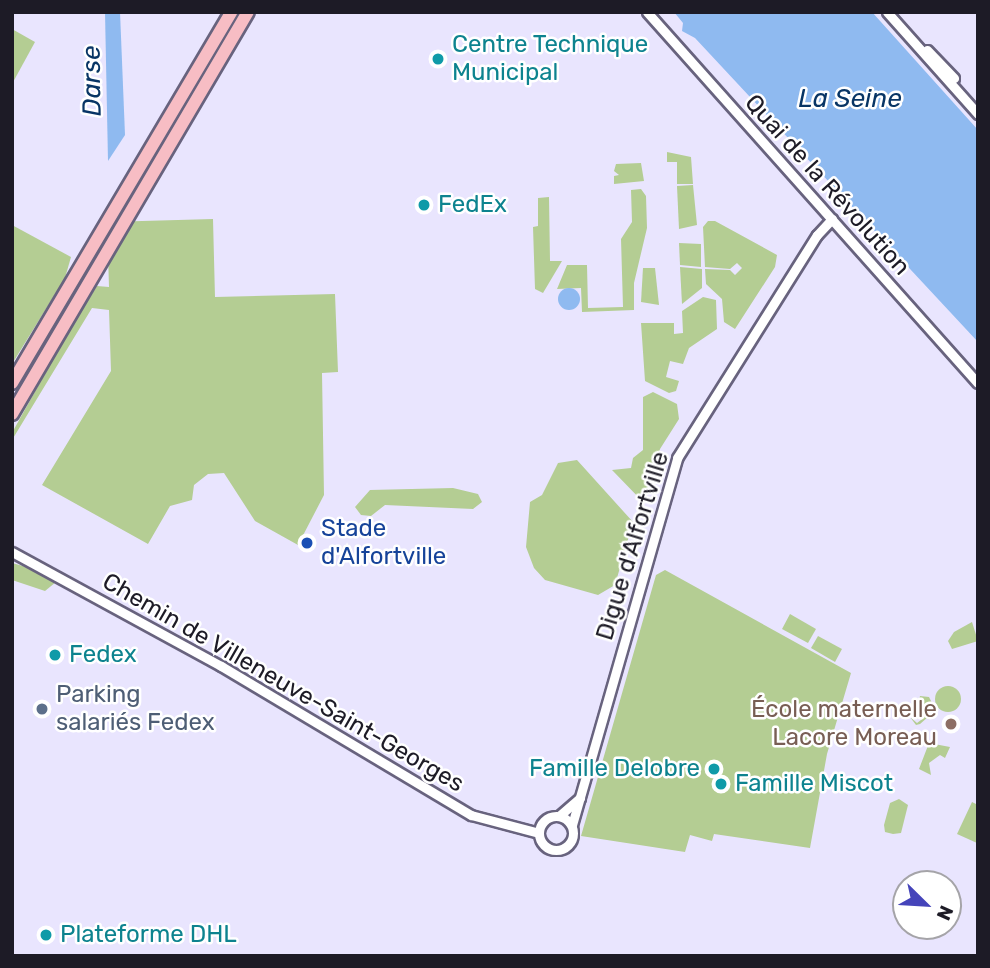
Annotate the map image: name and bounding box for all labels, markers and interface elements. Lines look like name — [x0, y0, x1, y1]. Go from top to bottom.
place label: Centre Technique Municipal — [452, 31, 649, 87]
water label: Darse — [76, 45, 108, 117]
marker: Centre Technique Municipal — [430, 51, 446, 67]
water label: La Seine — [798, 83, 902, 115]
street label: Quai de la Révolution — [738, 89, 916, 281]
place label: FedEx — [438, 191, 507, 219]
marker: FedEx — [416, 197, 432, 213]
street label: Digue d'Alfortville — [591, 448, 675, 644]
place label: Stade d'Alfortville — [321, 515, 446, 571]
marker: Stade d'Alfortville — [299, 535, 315, 551]
street label: Chemin de Villeneuve-Saint-Georges — [97, 567, 469, 799]
place label: Fedex — [69, 641, 137, 669]
marker: Fedex — [47, 647, 63, 663]
place label: Parking salariés Fedex — [56, 681, 215, 737]
place label: École maternelle Lacore Moreau — [751, 696, 937, 752]
marker: Parking salariés Fedex — [34, 701, 50, 717]
marker: École maternelle Lacore Moreau — [943, 716, 959, 732]
place label: Famille Delobre — [529, 755, 700, 783]
marker: Famille Delobre — [706, 761, 722, 777]
place label: Famille Miscot — [735, 770, 893, 798]
marker: Famille Miscot — [713, 776, 729, 792]
north arrow — [892, 870, 962, 940]
text: N — [932, 902, 958, 924]
place label: Plateforme DHL — [60, 921, 237, 949]
marker: Plateforme DHL — [38, 927, 54, 943]

